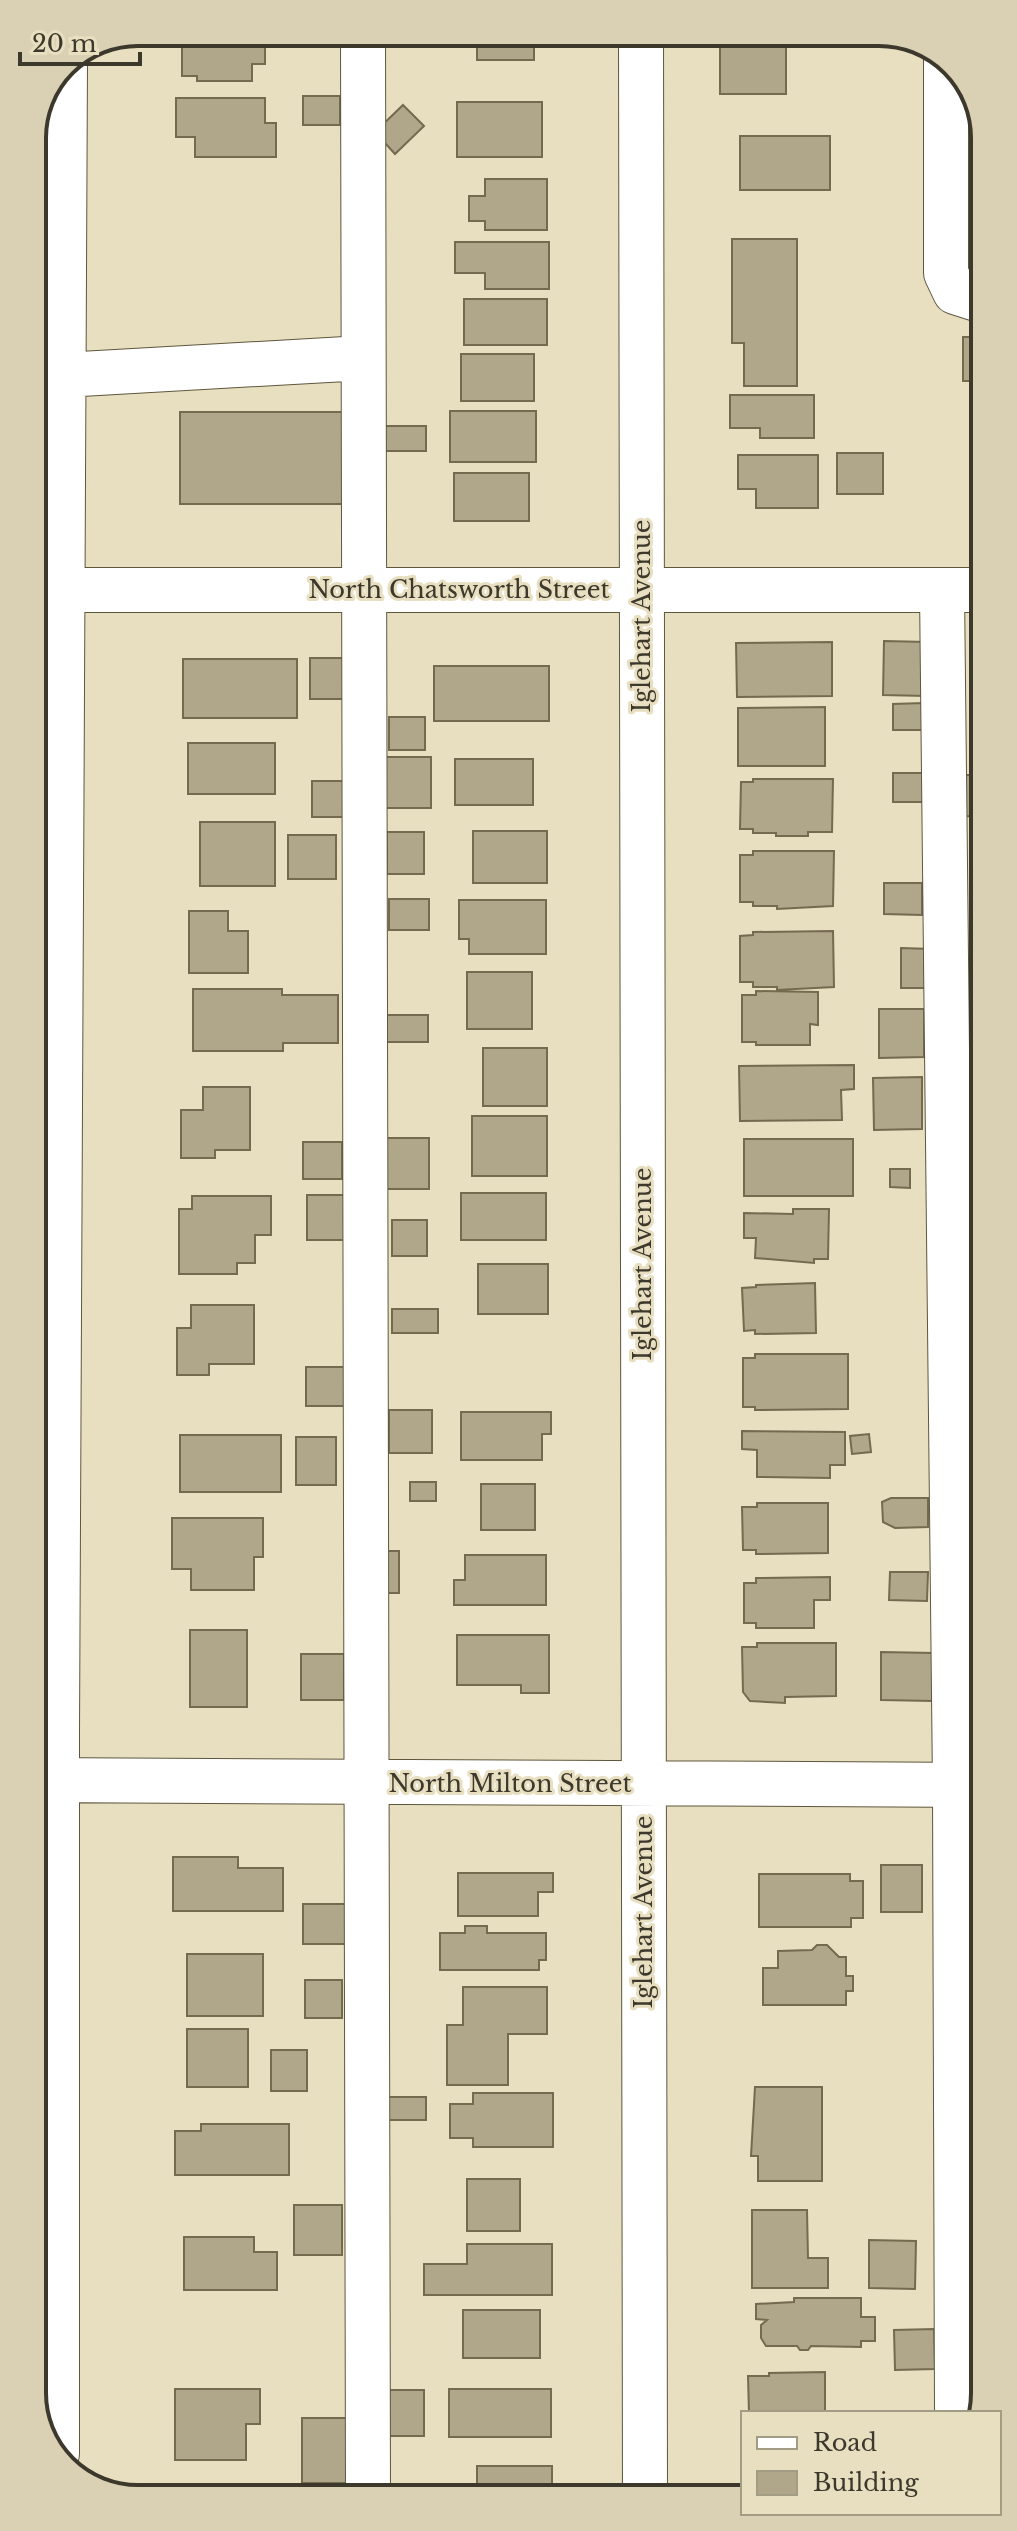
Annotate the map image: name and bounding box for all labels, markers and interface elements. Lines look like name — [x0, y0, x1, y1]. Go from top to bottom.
scale bar — [20, 16, 140, 66]
text: 20 m — [32, 29, 97, 58]
street label: Iglehart Avenue — [627, 519, 656, 713]
street label: North Chatsworth Street — [308, 575, 610, 604]
street label: Iglehart Avenue — [628, 1167, 657, 1361]
street label: North Milton Street — [388, 1769, 632, 1798]
street label: Iglehart Avenue — [629, 1815, 658, 2009]
legend — [741, 2411, 1001, 2515]
text: Road — [813, 2428, 877, 2457]
text: Building — [813, 2468, 919, 2497]

